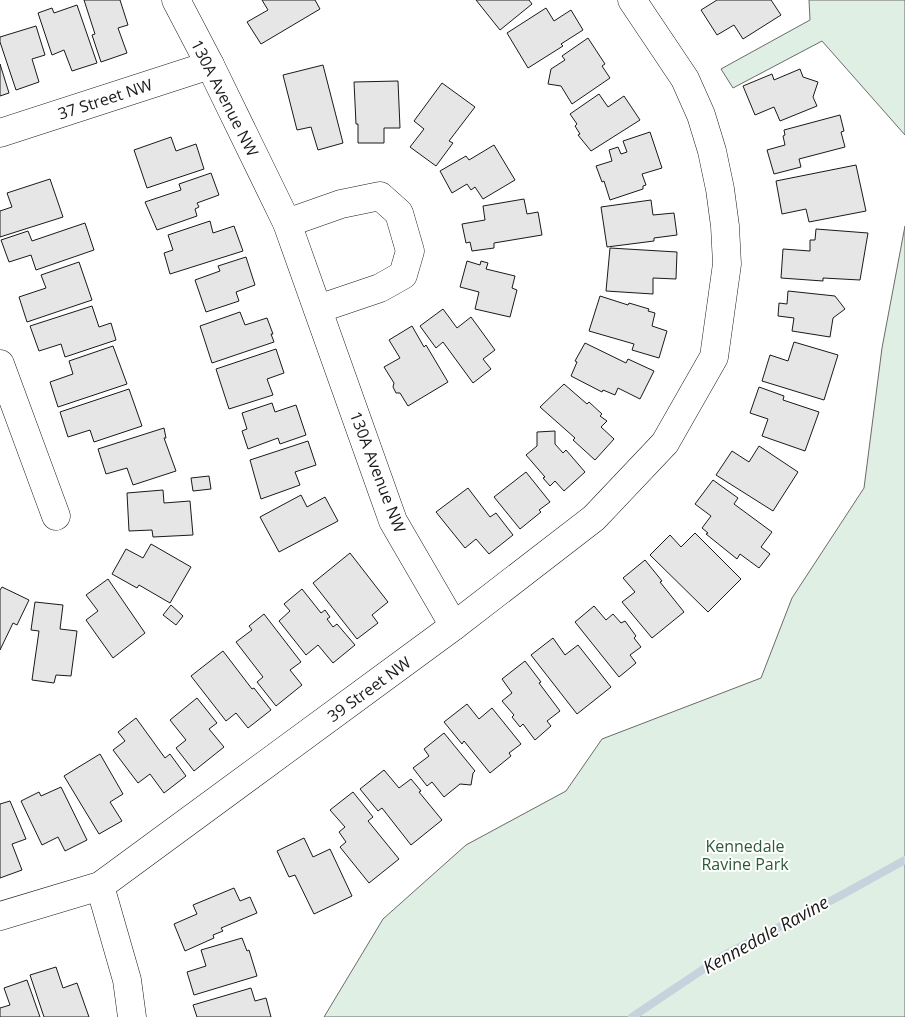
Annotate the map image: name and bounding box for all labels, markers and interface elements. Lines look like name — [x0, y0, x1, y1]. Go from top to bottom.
street label: 130A Avenue NW — [186, 36, 264, 160]
street label: 37 Street NW — [55, 73, 155, 125]
street label: 130A Avenue NW — [345, 408, 411, 536]
street label: 39 Street NW — [323, 651, 415, 727]
park label: Kennedale Ravine Park — [701, 835, 789, 875]
water label: Kennedale Ravine — [698, 890, 833, 979]

